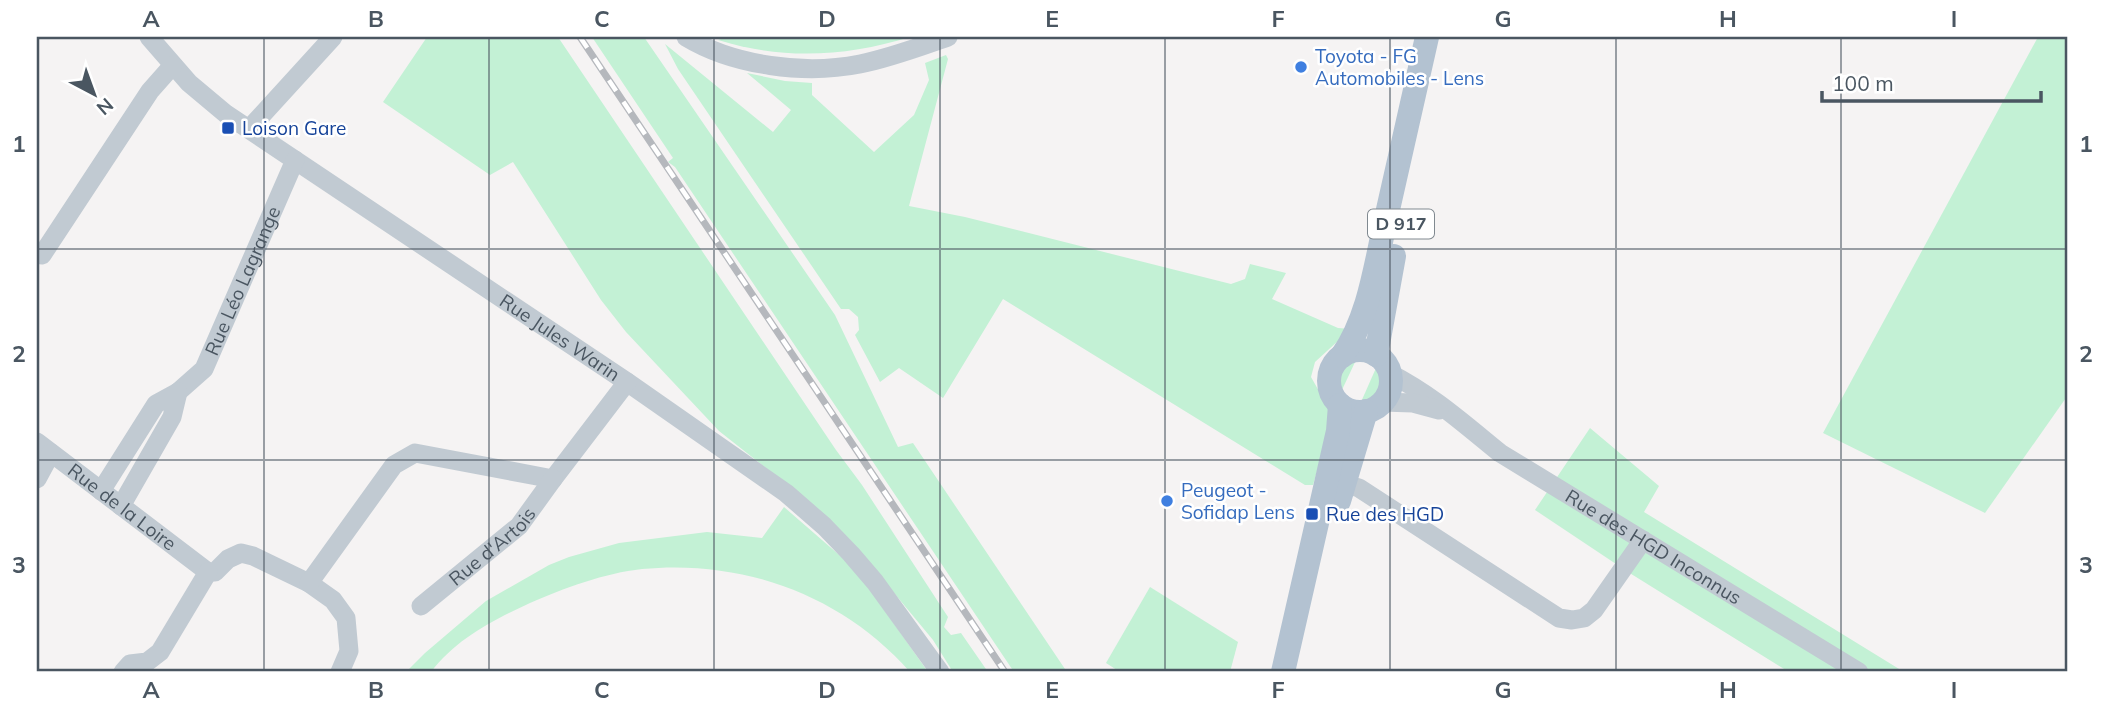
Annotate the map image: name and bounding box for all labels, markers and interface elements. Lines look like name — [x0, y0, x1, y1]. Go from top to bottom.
text: A — [142, 4, 160, 33]
text: B — [368, 4, 384, 33]
text: C — [594, 4, 610, 33]
text: D — [818, 4, 836, 33]
text: E — [1045, 4, 1059, 33]
text: F — [1271, 4, 1285, 33]
text: G — [1494, 4, 1512, 33]
text: H — [1719, 4, 1737, 33]
text: I — [1951, 4, 1957, 33]
place label: Toyota - FG Automobiles - Lens — [1315, 44, 1484, 90]
marker: Toyota - FG Automobiles - Lens — [1293, 59, 1309, 75]
north arrow — [60, 60, 130, 130]
scale bar — [1822, 60, 2040, 104]
text: 100 m — [1832, 70, 1894, 96]
text: N — [92, 93, 118, 121]
place label: Loison Gare — [242, 116, 346, 140]
marker: Loison Gare — [220, 120, 236, 136]
text: 1 — [12, 129, 26, 158]
text: 1 — [2079, 129, 2093, 158]
street label: Rue Léo Lagrange — [199, 202, 285, 359]
road number: D 917 — [1368, 210, 1434, 238]
street label: Rue Jules Warin — [495, 288, 625, 386]
text: 2 — [12, 339, 26, 368]
text: 2 — [2079, 339, 2093, 368]
street label: Rue de la Loire — [63, 458, 181, 556]
place label: Peugeot - Sofidap Lens — [1181, 478, 1295, 524]
street label: Rue des HGD Inconnus — [1561, 484, 1746, 610]
marker: Peugeot - Sofidap Lens — [1159, 493, 1175, 509]
street label: Rue d'Artois — [444, 502, 541, 591]
place label: Rue des HGD — [1326, 502, 1444, 526]
marker: Rue des HGD — [1304, 506, 1320, 522]
text: 3 — [12, 550, 26, 579]
text: 3 — [2079, 550, 2093, 579]
text: A — [142, 675, 160, 704]
text: B — [368, 675, 384, 704]
text: C — [594, 675, 610, 704]
text: D — [818, 675, 836, 704]
text: E — [1045, 675, 1059, 704]
text: F — [1271, 675, 1285, 704]
text: G — [1494, 675, 1512, 704]
text: H — [1719, 675, 1737, 704]
text: I — [1951, 675, 1957, 704]

